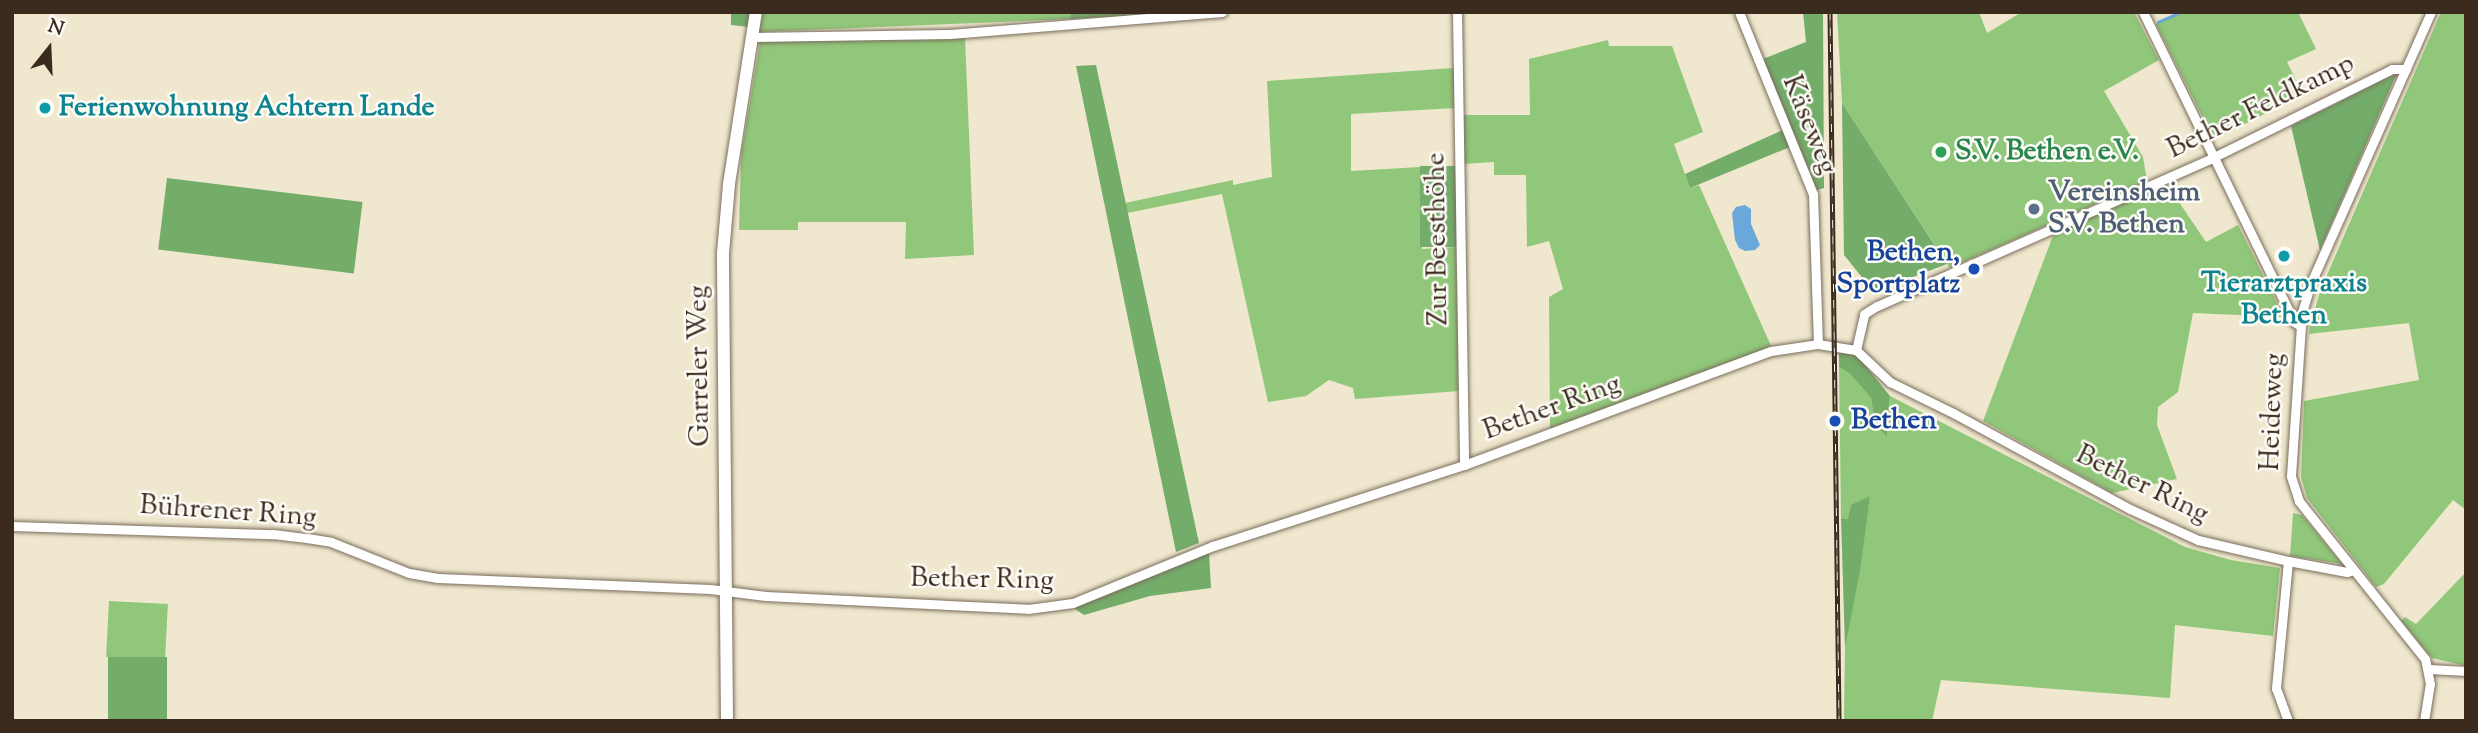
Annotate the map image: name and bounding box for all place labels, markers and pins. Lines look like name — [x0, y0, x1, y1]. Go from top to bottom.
place label: Ferienwohnung Achtern Lande — [59, 91, 435, 125]
marker: Ferienwohnung Achtern Lande — [37, 100, 53, 116]
place label: S.V. Bethen e.V. — [1955, 135, 2139, 169]
marker: S.V. Bethen e.V. — [1933, 144, 1949, 160]
place label: Vereinsheim S.V. Bethen — [2048, 176, 2200, 242]
marker: Vereinsheim S.V. Bethen — [2026, 201, 2042, 217]
place label: Bethen, Sportplatz — [1836, 236, 1960, 302]
marker: Tierarztpraxis Bethen — [2276, 248, 2292, 264]
marker: Bethen, Sportplatz — [1966, 261, 1982, 277]
place label: Tierarztpraxis Bethen — [2201, 267, 2367, 333]
place label: Bethen — [1851, 404, 1937, 438]
marker: Bethen — [1825, 411, 1845, 431]

